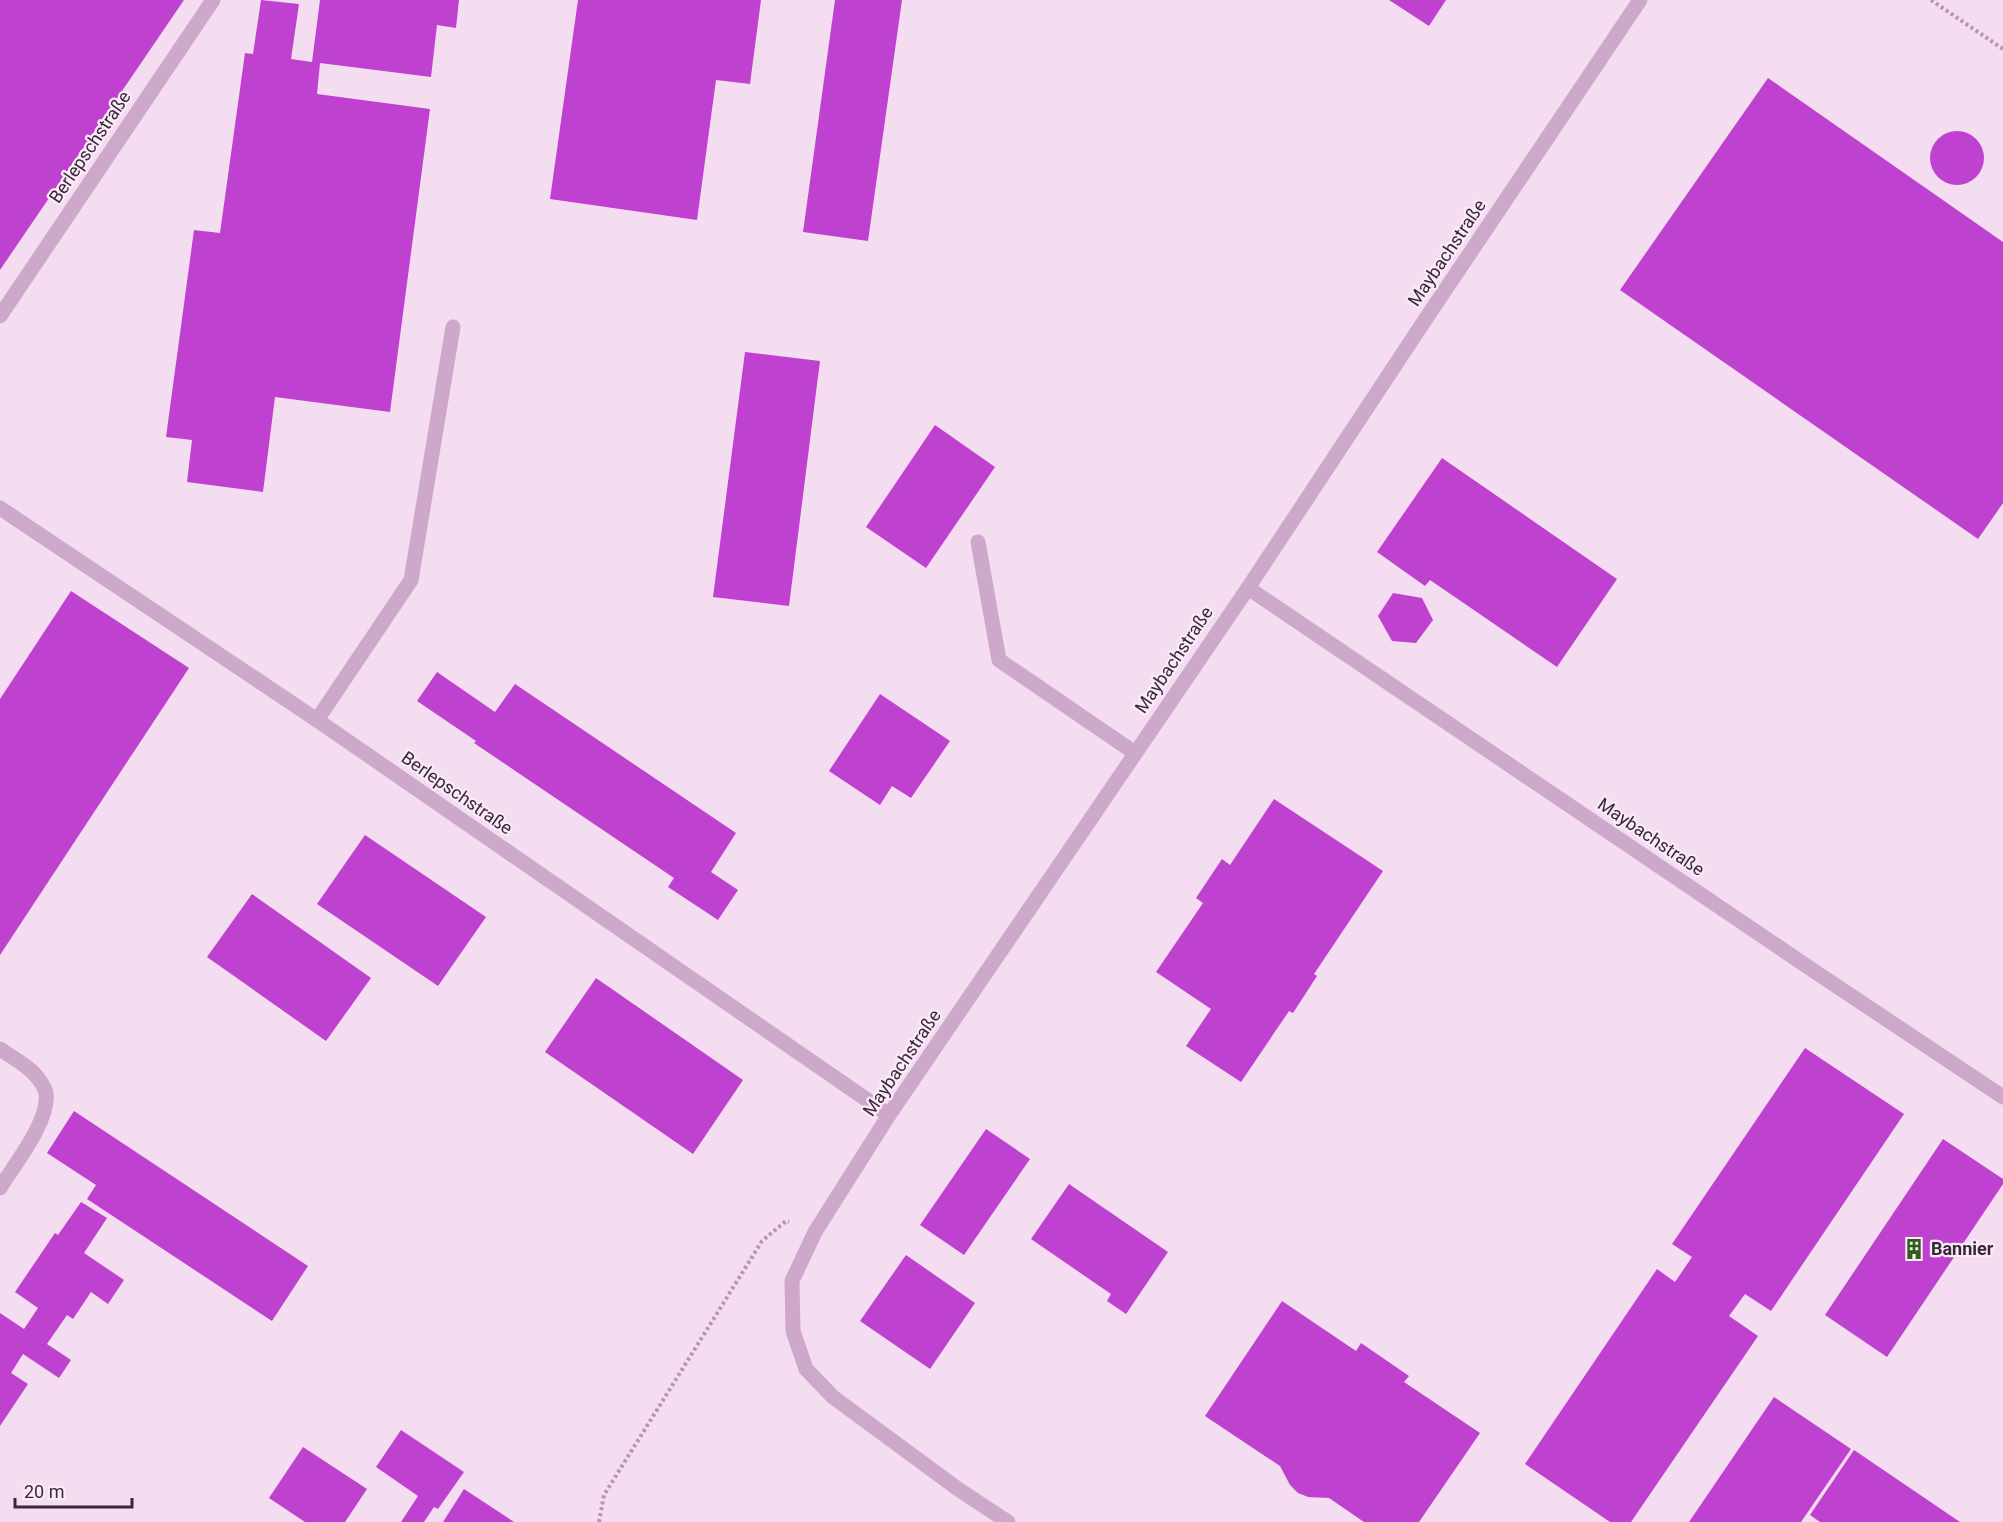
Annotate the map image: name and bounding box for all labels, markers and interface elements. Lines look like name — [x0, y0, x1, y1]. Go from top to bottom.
street label: Berlepschstraße — [44, 87, 135, 207]
street label: Maybachstraße — [1403, 195, 1490, 310]
street label: Maybachstraße — [1130, 602, 1217, 717]
street label: Berlepschstraße — [398, 747, 517, 839]
street label: Maybachstraße — [1594, 793, 1709, 880]
street label: Maybachstraße — [858, 1005, 945, 1120]
building icon: Bannier — [1902, 1237, 1926, 1261]
place label: Bannier — [1931, 1238, 1994, 1259]
scale bar — [15, 1471, 132, 1509]
text: 20 m — [24, 1481, 64, 1502]

